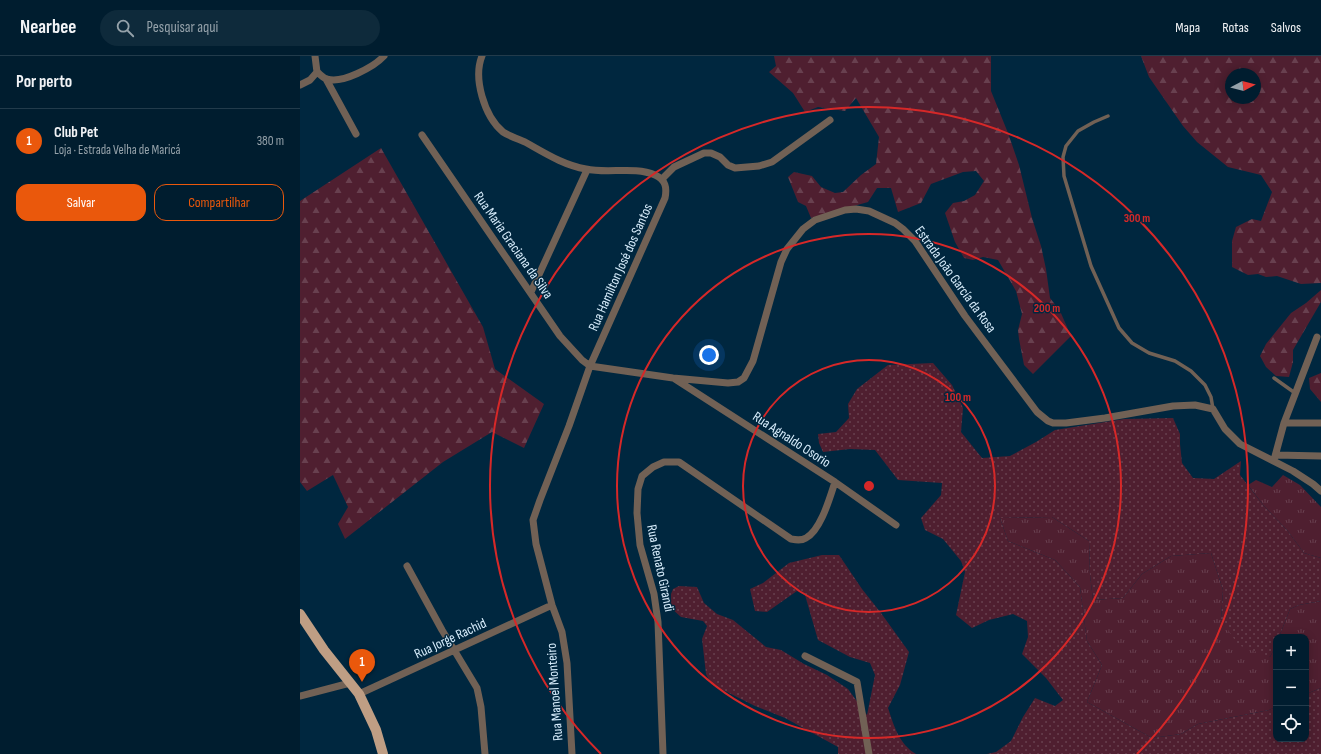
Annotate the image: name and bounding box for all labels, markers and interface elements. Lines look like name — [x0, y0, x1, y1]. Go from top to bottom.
search box — [100, 10, 380, 46]
text: Nearbee — [20, 16, 76, 39]
icon: search — [114, 17, 136, 39]
text: Pesquisar aqui — [146, 18, 218, 37]
text: Mapa — [1175, 19, 1200, 36]
text: Rotas — [1222, 19, 1249, 36]
text: Salvos — [1271, 19, 1301, 36]
north arrow — [1225, 68, 1261, 104]
text: Por perto — [16, 72, 72, 92]
text: Club Pet — [54, 123, 98, 142]
text: 1 — [26, 133, 32, 149]
text: 380 m — [257, 133, 284, 149]
text: Loja · Estrada Velha de Maricá — [54, 142, 180, 158]
button: Salvar — [16, 184, 146, 221]
button: Compartilhar — [154, 184, 284, 221]
street label: Rua Maria Graciana da Silva — [470, 189, 557, 302]
street label: Rua Hamilton José dos Santos — [585, 201, 656, 334]
text: 300 m — [1124, 211, 1150, 226]
street label: Estrada João García da Rosa — [911, 223, 1000, 336]
text: 200 m — [1034, 301, 1060, 316]
your location — [699, 345, 719, 365]
text: 100 m — [945, 390, 971, 405]
street label: Rua Agnaldo Osorio — [749, 408, 834, 471]
centre of rings — [862, 479, 876, 493]
street label: Rua Renato Girandi — [643, 523, 678, 613]
street label: Rua Jorge Rachid — [412, 614, 489, 663]
map controls — [1273, 634, 1309, 742]
button: + — [1273, 634, 1309, 670]
street label: Rua Manoel Monteiro — [543, 642, 566, 742]
pin: 1 — [349, 649, 375, 682]
button: − — [1273, 670, 1309, 706]
button: locate — [1273, 706, 1309, 742]

